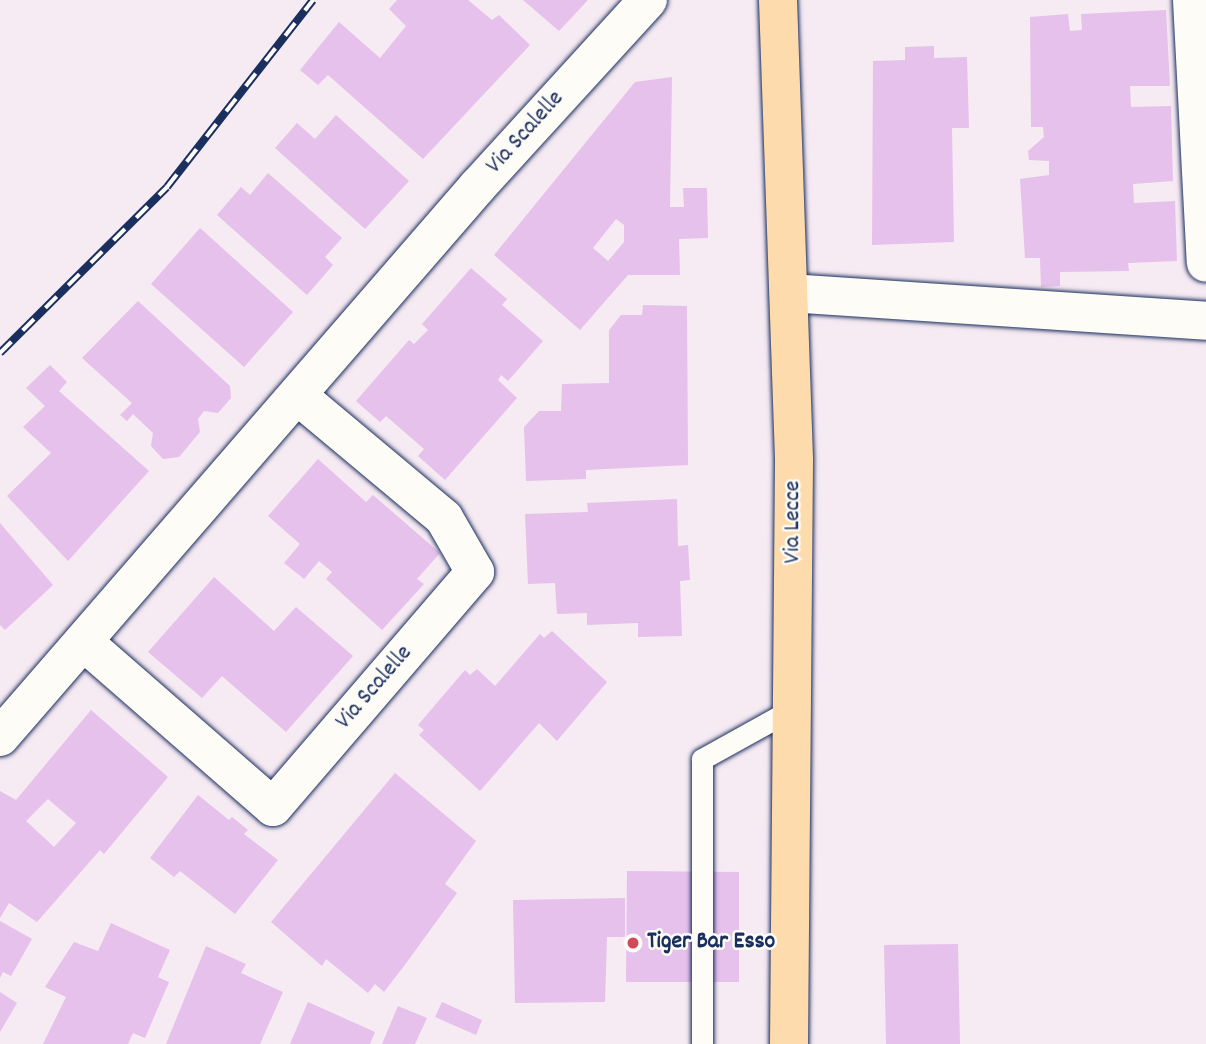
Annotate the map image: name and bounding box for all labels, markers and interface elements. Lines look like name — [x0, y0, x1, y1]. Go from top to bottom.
street label: Via Scalelle — [481, 85, 571, 181]
street label: Via Lecce — [780, 481, 808, 563]
street label: Via Scalelle — [331, 640, 419, 736]
place label: Tiger Bar Esso — [647, 929, 775, 957]
marker: Tiger Bar Esso — [625, 935, 641, 951]

